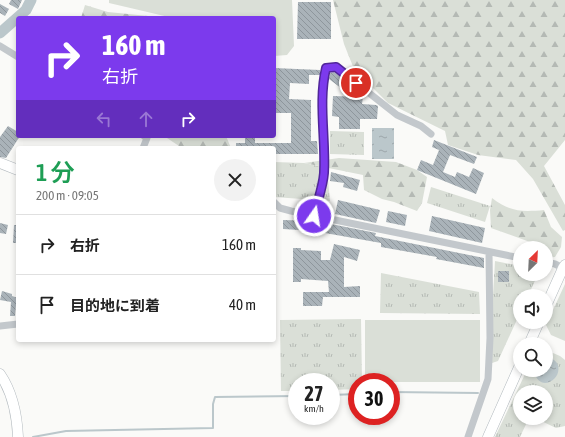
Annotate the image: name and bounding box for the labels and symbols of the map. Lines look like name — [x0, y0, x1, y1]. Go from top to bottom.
pin — [339, 66, 373, 100]
position arrow — [293, 195, 335, 237]
north arrow — [513, 241, 553, 281]
speed limit sign: 30 — [348, 373, 400, 425]

